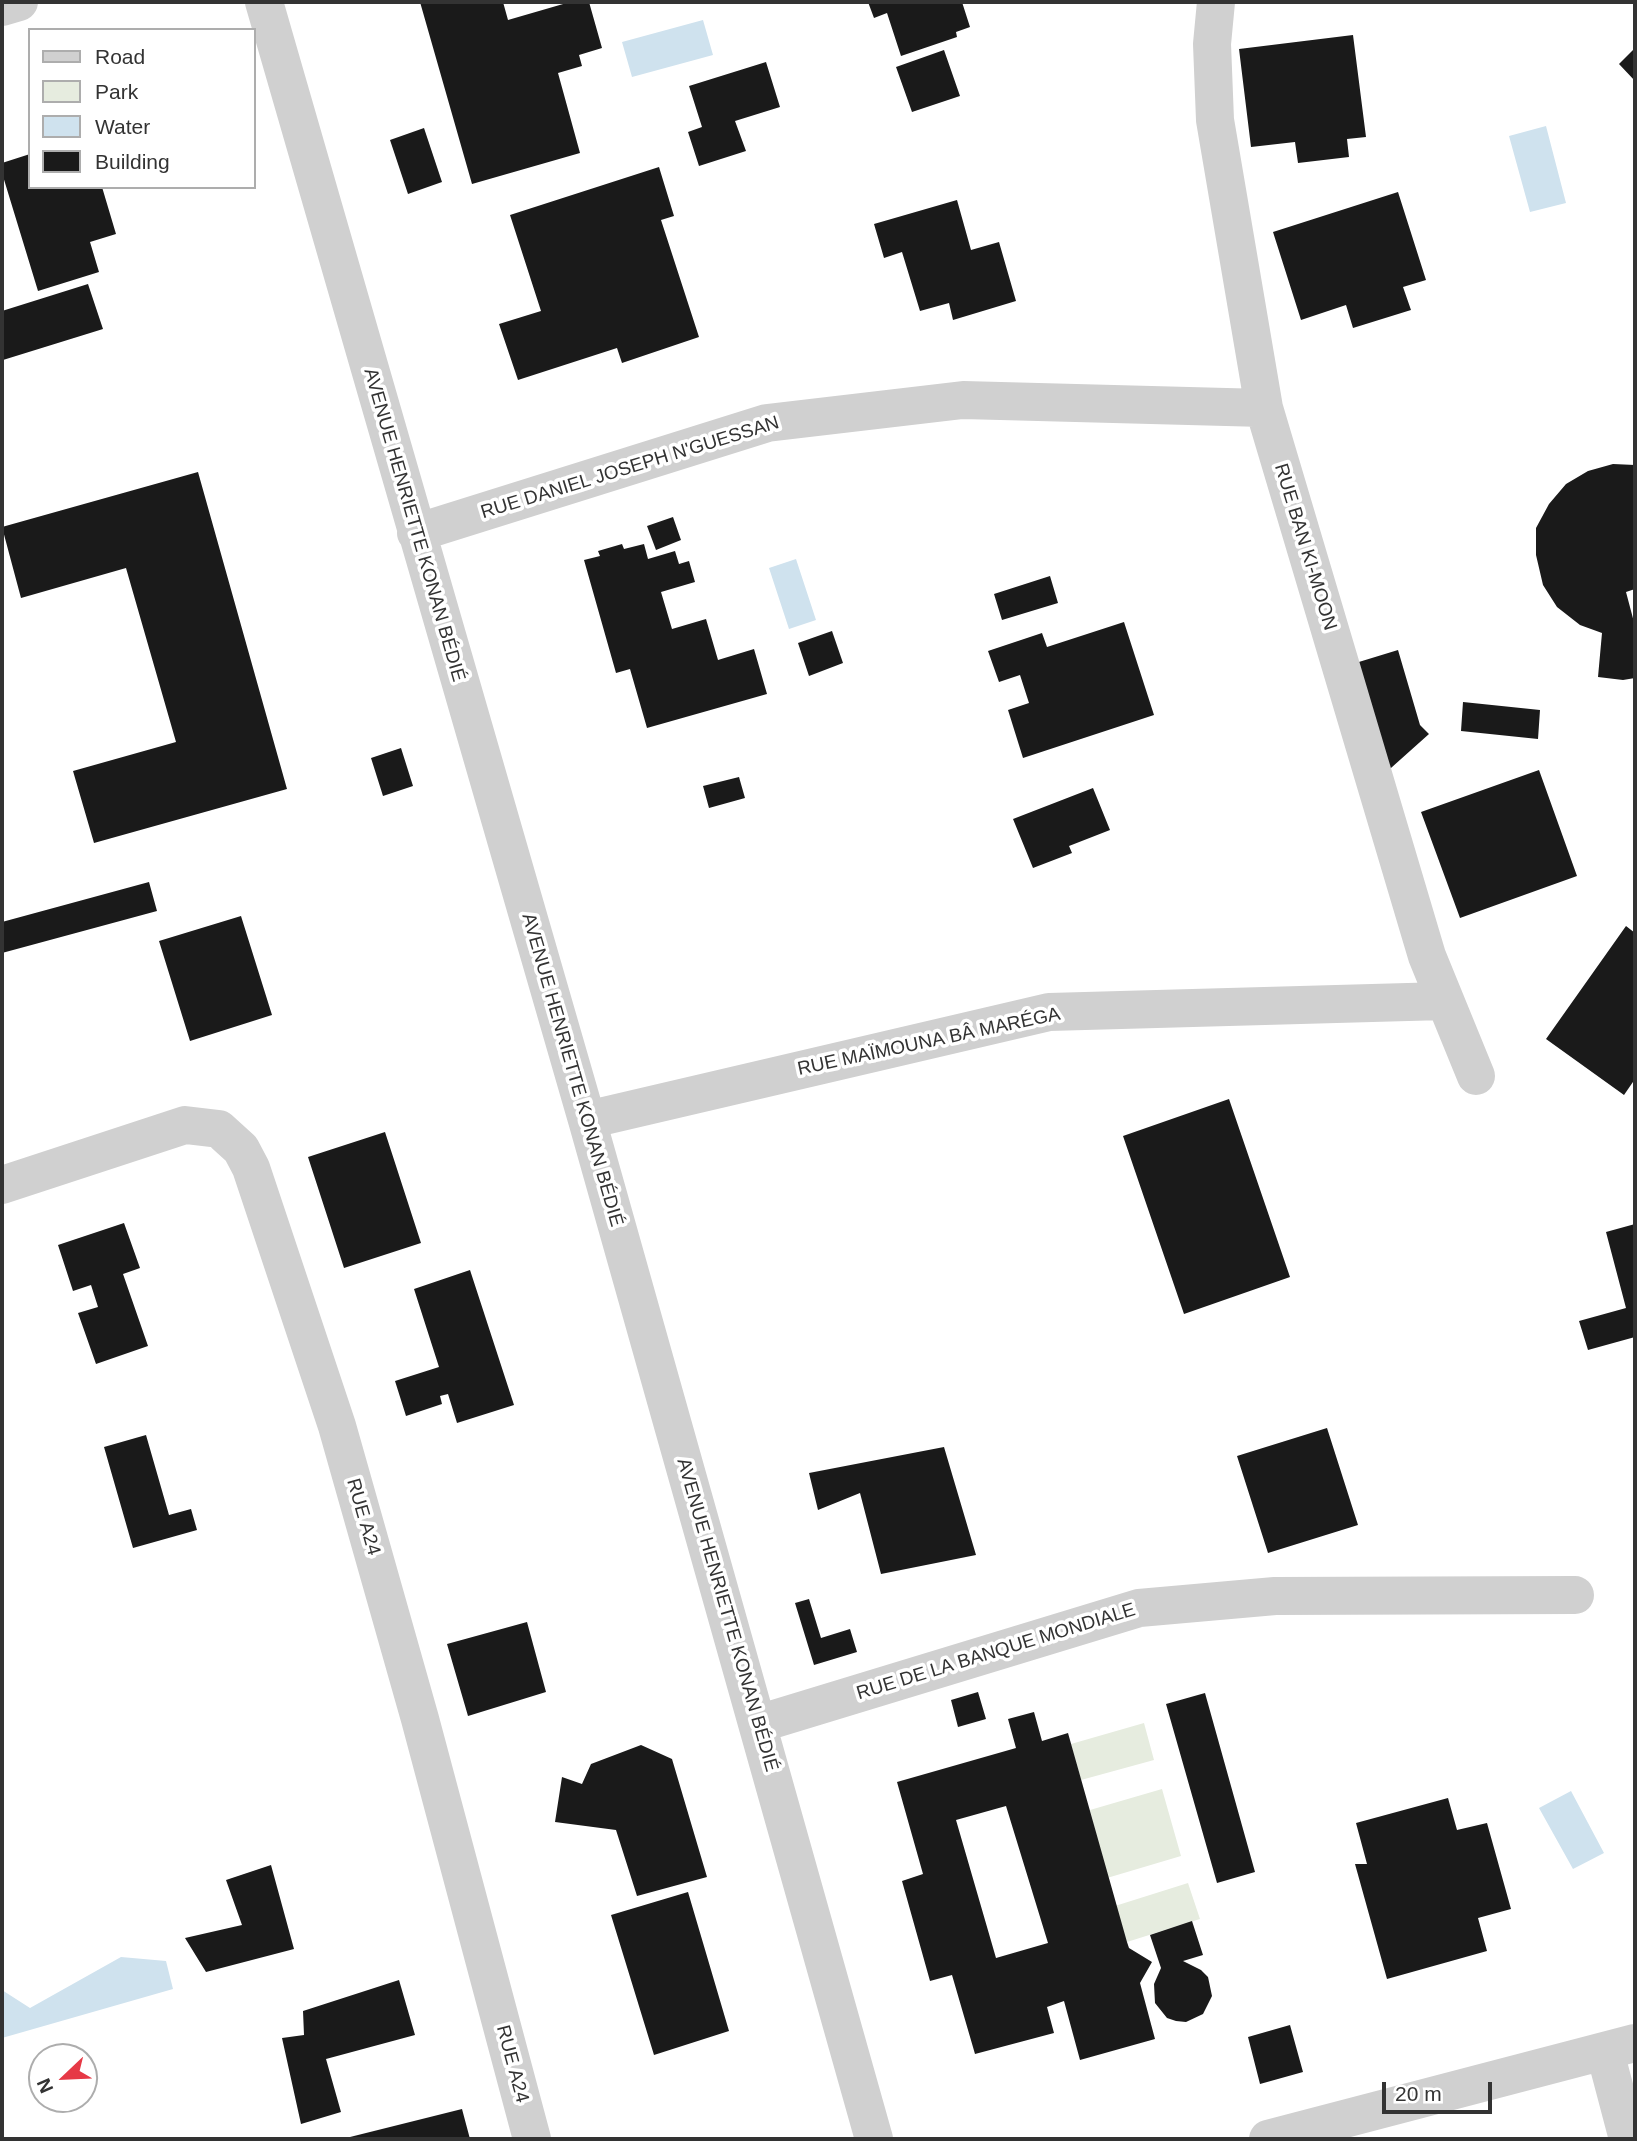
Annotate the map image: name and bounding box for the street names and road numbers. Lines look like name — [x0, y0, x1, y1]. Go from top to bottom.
street label: AVENUE HENRIETTE KONAN BÉDIÉ — [358, 366, 470, 684]
street label: RUE DANIEL JOSEPH N'GUESSAN — [478, 412, 782, 524]
street label: RUE BAN KI-MOON — [1269, 461, 1341, 633]
street label: AVENUE HENRIETTE KONAN BÉDIÉ — [516, 911, 628, 1229]
street label: RUE MAÏMOUNA BÂ MARÉGA — [795, 1003, 1063, 1081]
street label: AVENUE HENRIETTE KONAN BÉDIÉ — [671, 1456, 783, 1774]
street label: RUE A24 — [341, 1476, 385, 1558]
street label: RUE DE LA BANQUE MONDIALE — [854, 1599, 1138, 1705]
street label: RUE A24 — [491, 2023, 533, 2105]

